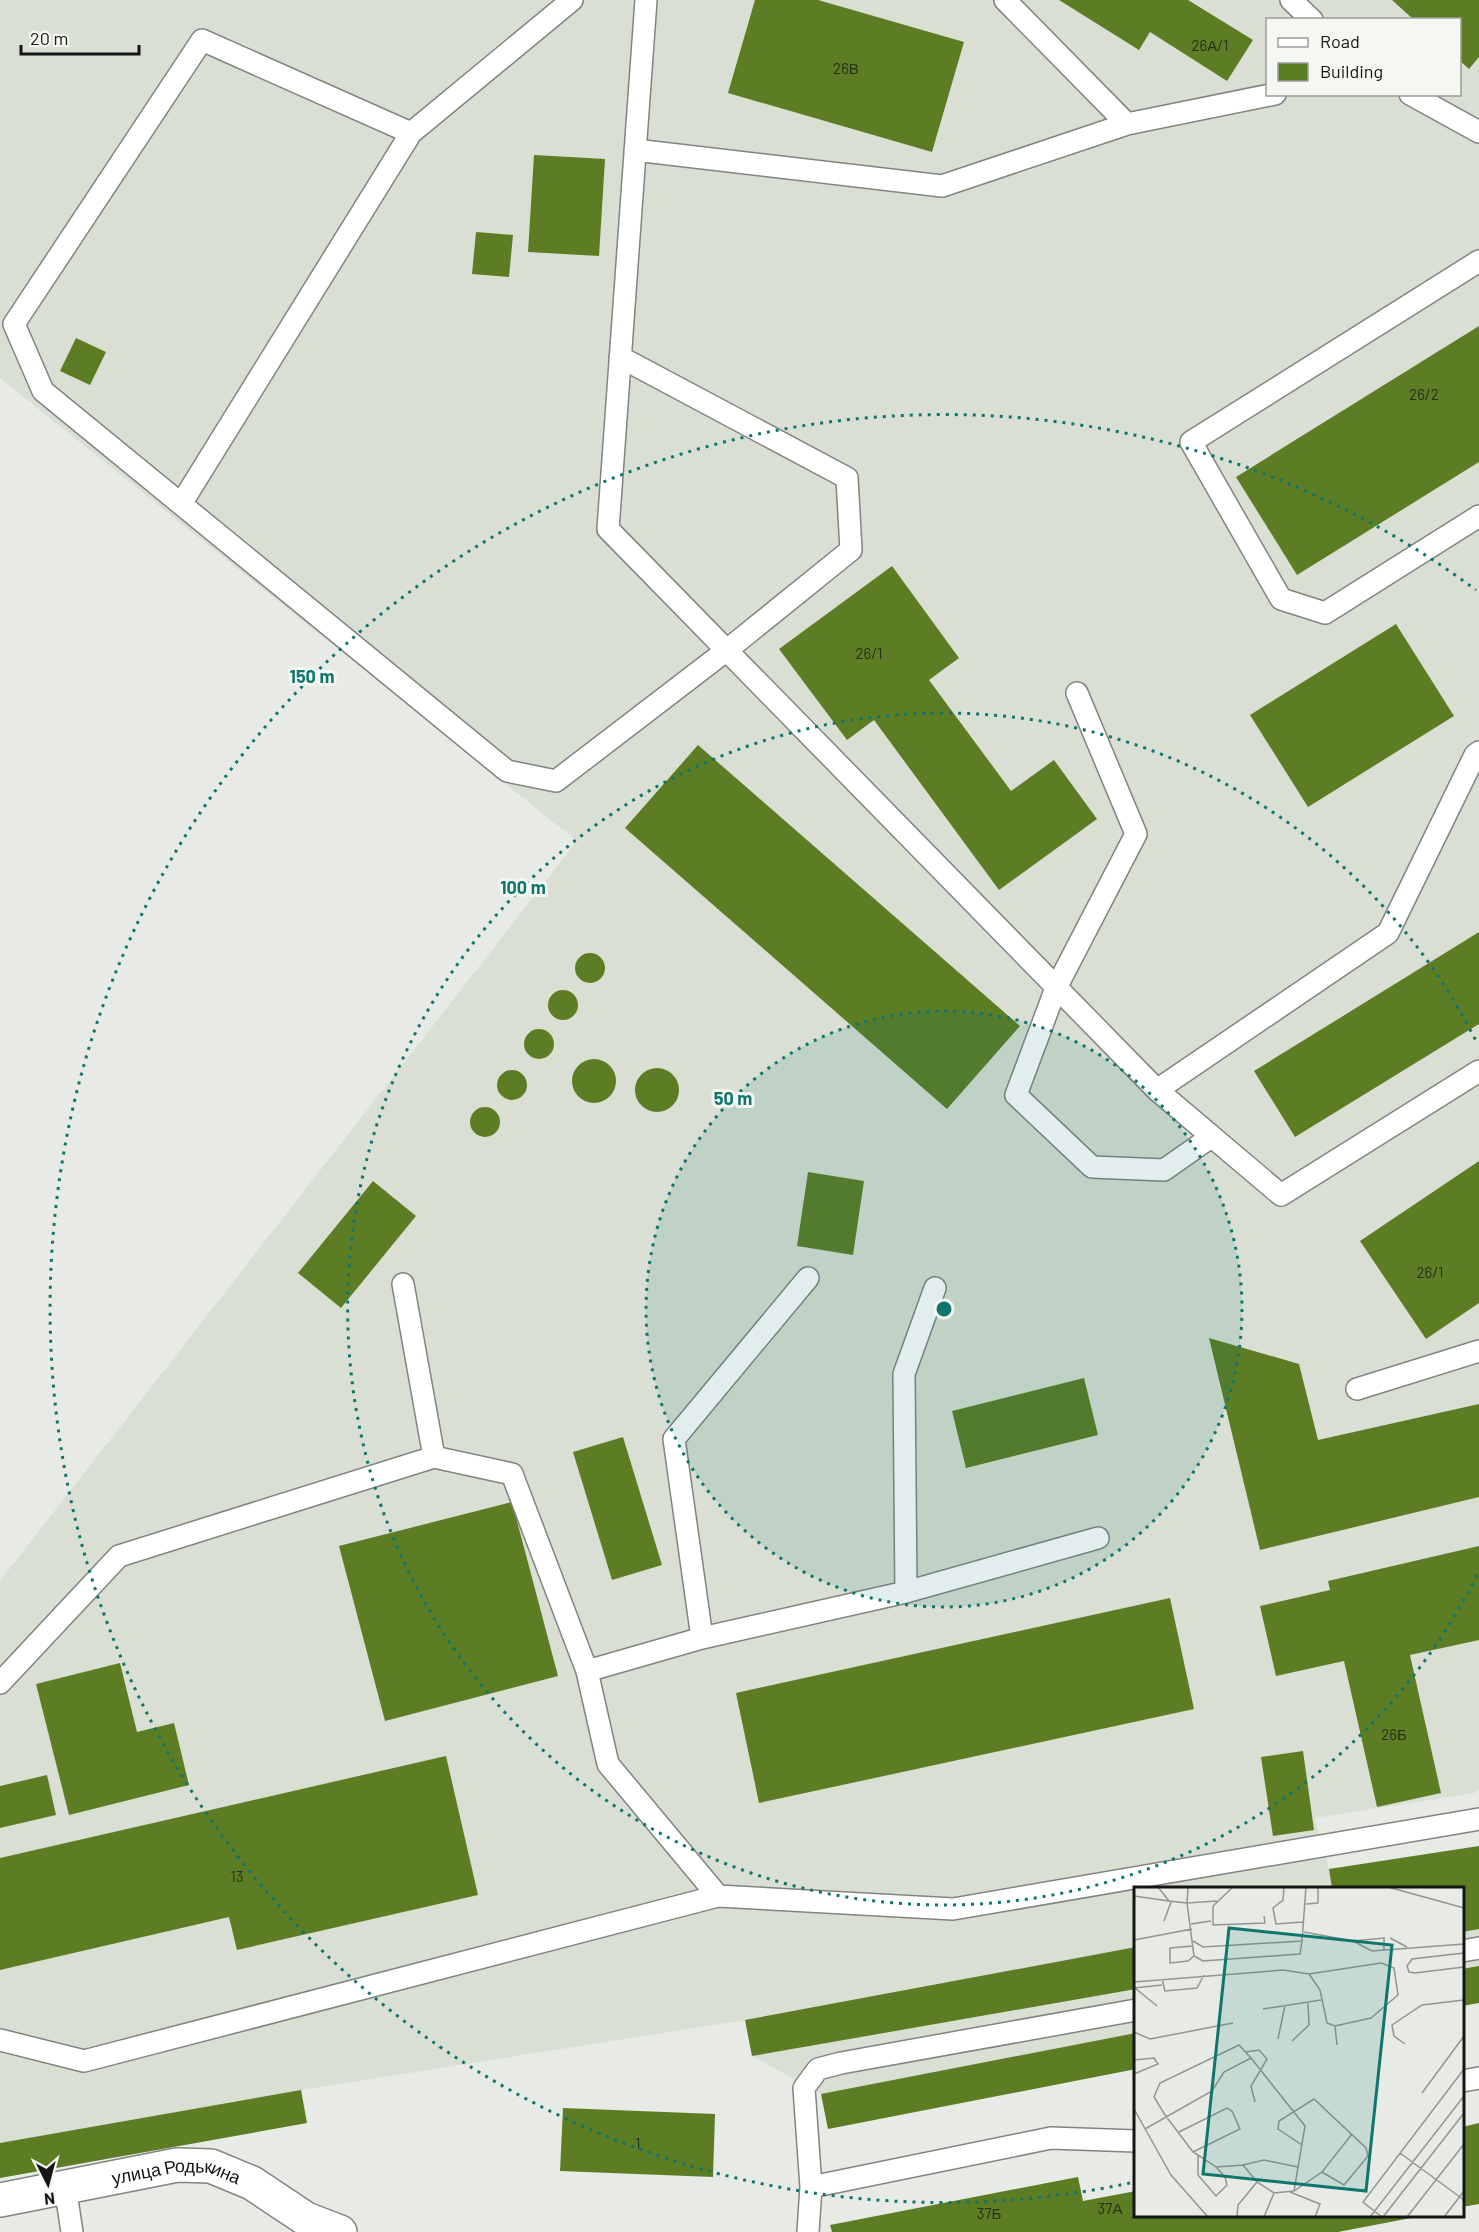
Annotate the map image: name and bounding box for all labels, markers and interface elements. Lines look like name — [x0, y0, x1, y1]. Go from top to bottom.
scale bar — [21, 18, 140, 56]
legend — [1266, 18, 1461, 96]
text: 20 m — [30, 27, 68, 49]
text: Road — [1320, 30, 1360, 52]
house number: 26А/1 — [1191, 36, 1229, 54]
house number: 26В — [833, 59, 859, 77]
text: Building — [1320, 60, 1383, 82]
house number: 26/2 — [1409, 385, 1439, 403]
house number: 26/1 — [855, 644, 883, 662]
text: 150 m — [290, 665, 334, 687]
text: 100 m — [500, 876, 546, 898]
text: 50 m — [714, 1087, 752, 1109]
house number: 26/1 — [1416, 1263, 1444, 1281]
centre of rings — [934, 1299, 954, 1319]
house number: 26Б — [1381, 1725, 1407, 1743]
house number: 13 — [231, 1867, 243, 1885]
inset map — [1134, 1887, 1464, 2217]
house number: 1 — [635, 2134, 641, 2152]
north arrow — [18, 2154, 78, 2214]
street label: улица Родькина — [110, 2154, 245, 2189]
text: N — [43, 2189, 56, 2209]
house number: 37А — [1098, 2199, 1122, 2217]
house number: 37Б — [977, 2204, 1001, 2222]

